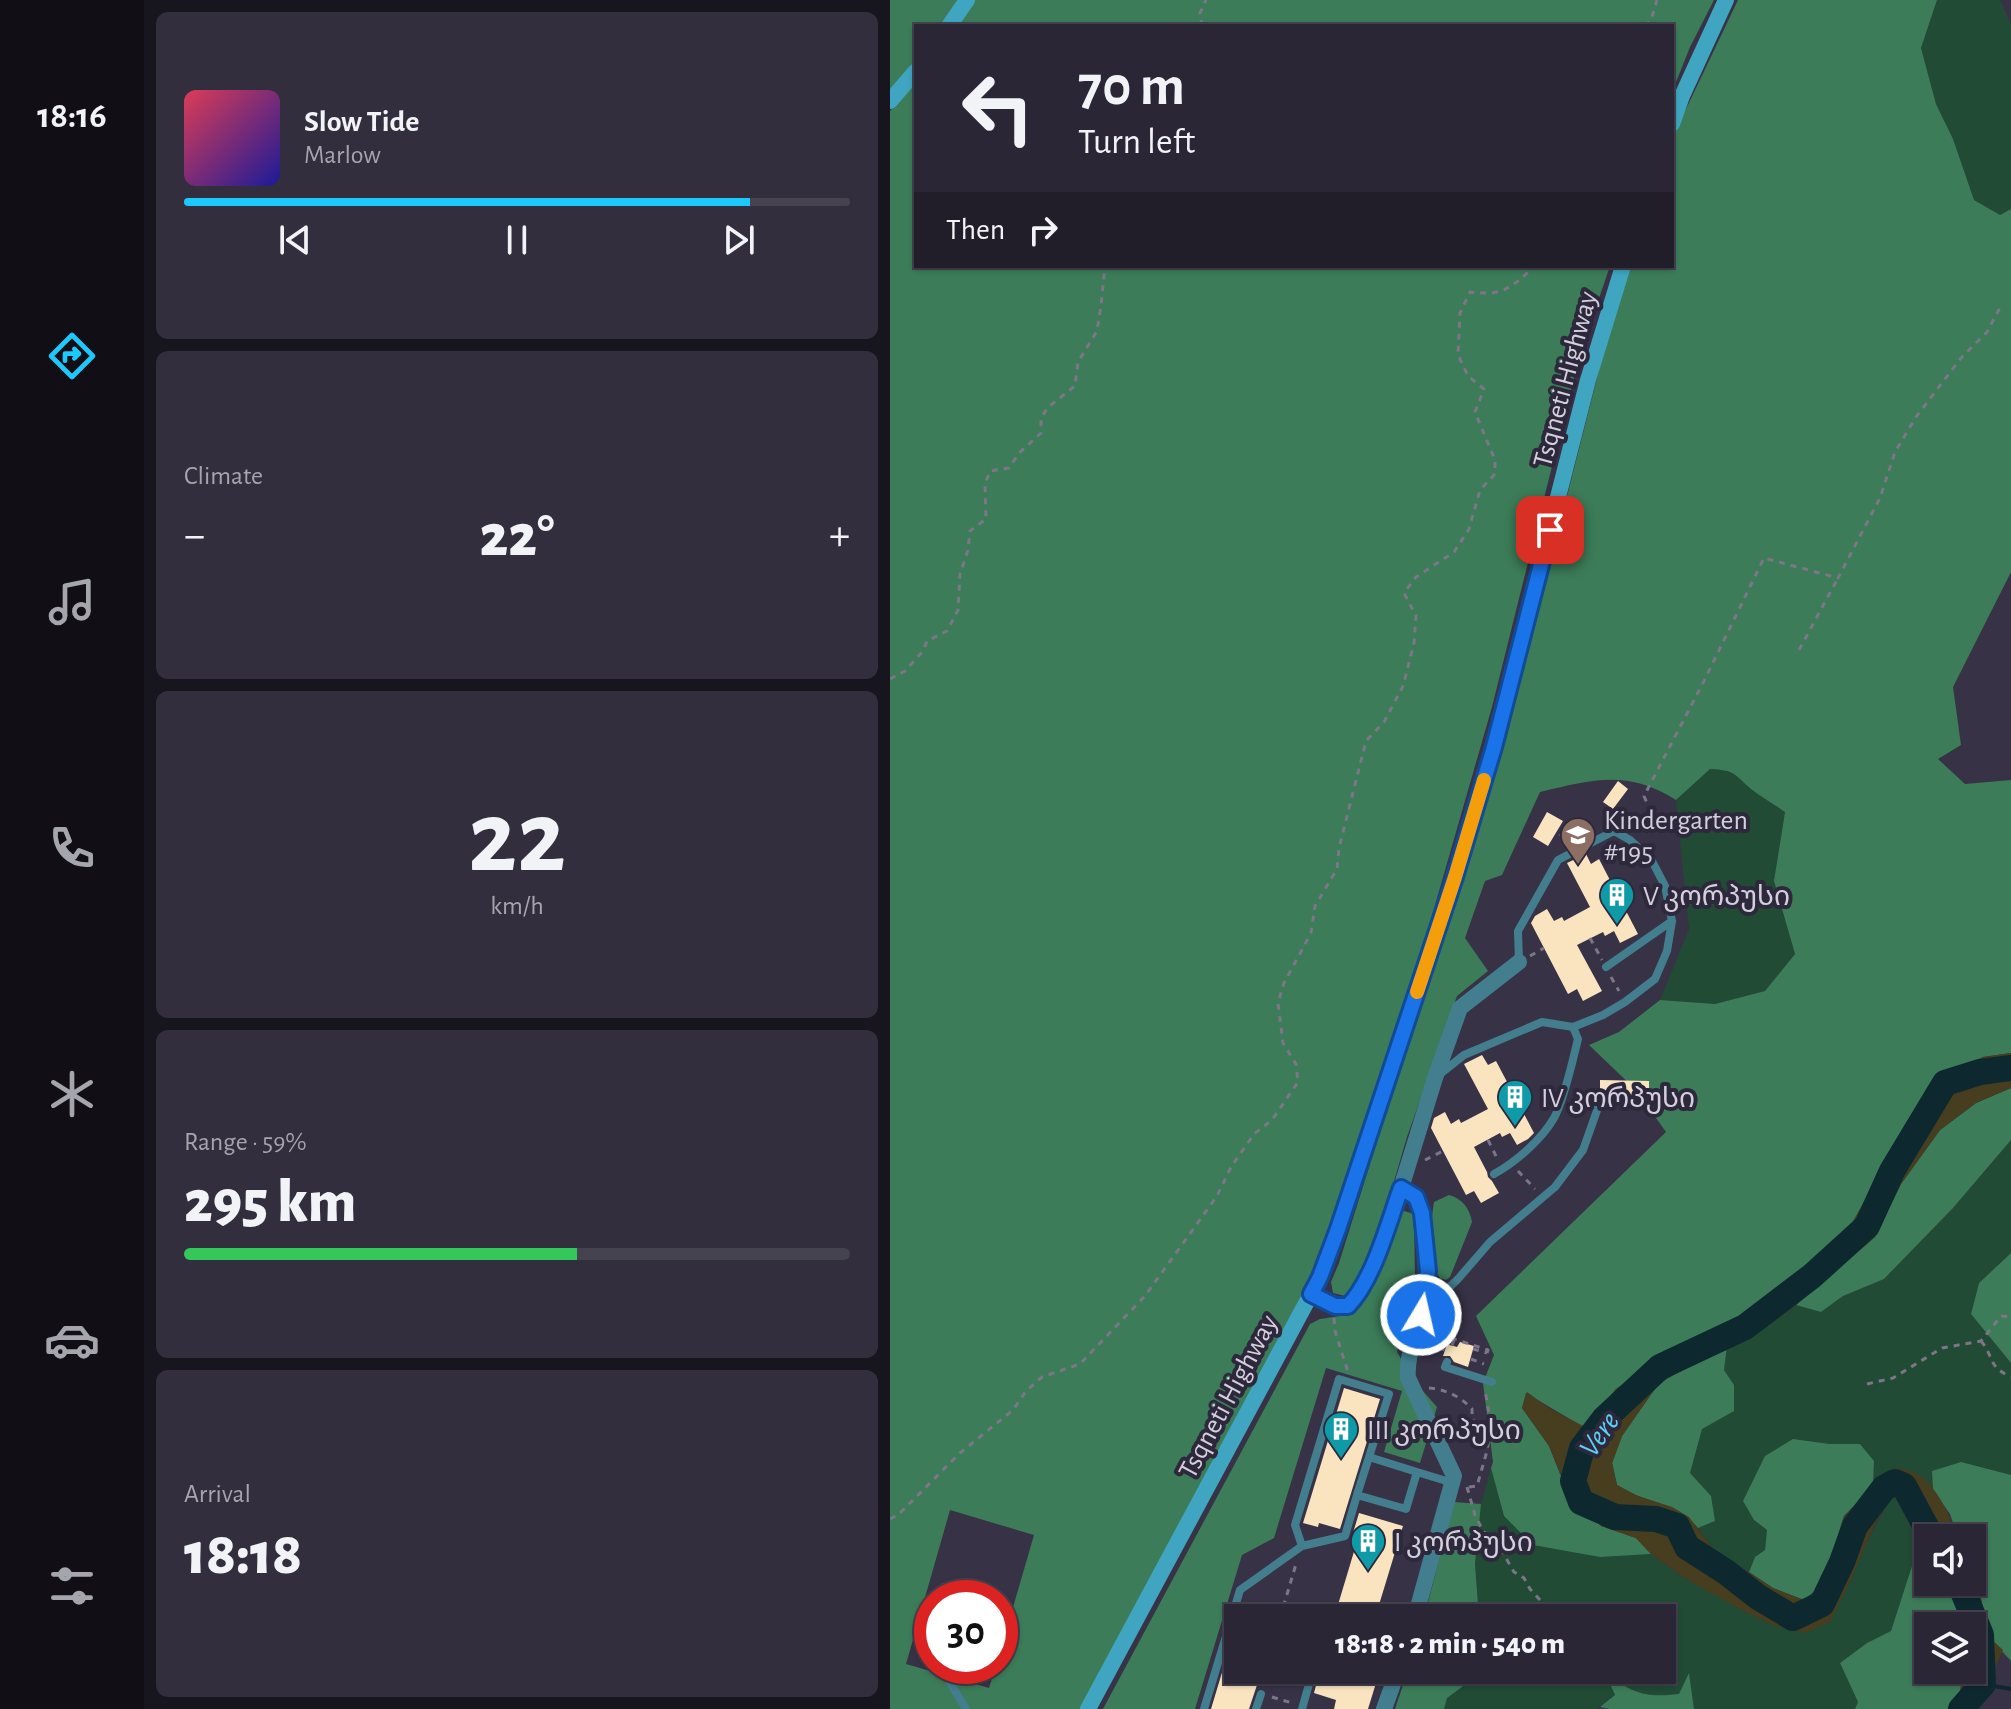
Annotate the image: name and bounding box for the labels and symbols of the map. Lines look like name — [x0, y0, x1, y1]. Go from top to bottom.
street label: Tsqneti Highway — [1529, 289, 1603, 470]
pin — [1516, 496, 1584, 564]
place label: Kindergarten #195 — [1604, 807, 1748, 867]
school or university icon: Kindergarten #195 — [1559, 816, 1597, 866]
building icon: V კორპუსი — [1598, 876, 1636, 926]
place label: V კორპუსი — [1643, 883, 1790, 912]
building icon: IV კორპუსი — [1496, 1078, 1534, 1128]
place label: IV კორპუსი — [1541, 1085, 1695, 1114]
position arrow — [1379, 1273, 1463, 1357]
street label: Tsqneti Highway — [1174, 1311, 1284, 1483]
water label: Vere — [1574, 1407, 1626, 1462]
building icon: III კორპუსი — [1322, 1410, 1360, 1460]
place label: III კორპუსი — [1367, 1417, 1521, 1446]
building icon: I კორპუსი — [1349, 1522, 1387, 1572]
place label: I კორპუსი — [1394, 1529, 1533, 1558]
speed limit sign: 30 — [914, 1580, 1018, 1684]

